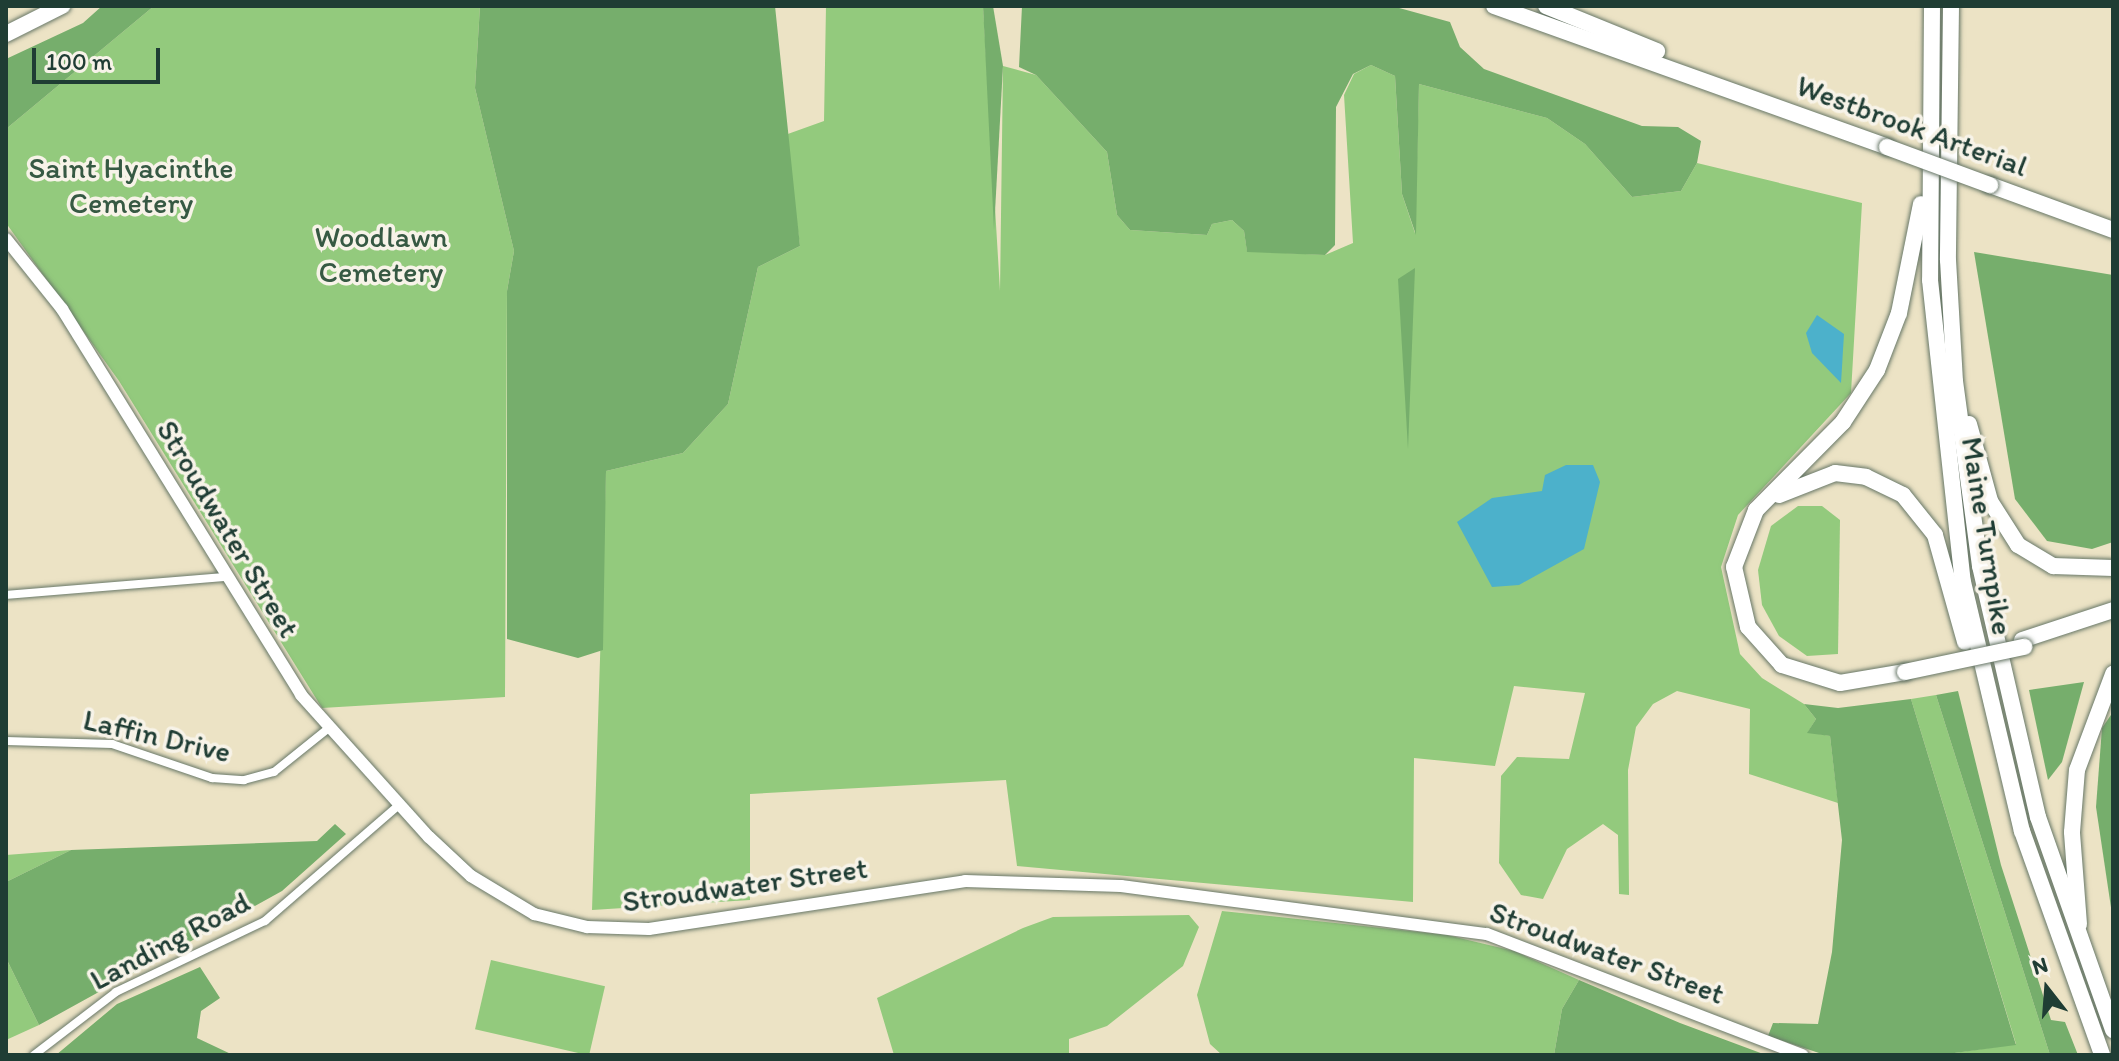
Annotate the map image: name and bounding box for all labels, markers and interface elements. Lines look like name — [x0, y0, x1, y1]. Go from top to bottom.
scale bar — [36, 32, 164, 82]
text: 100 m — [46, 47, 112, 76]
street label: Westbrook Arterial — [1791, 67, 2033, 185]
park label: Saint Hyacinthe Cemetery — [29, 150, 233, 220]
park label: Woodlawn Cemetery — [314, 219, 448, 290]
street label: Stroudwater Street — [149, 414, 307, 644]
street label: Maine Turnpike — [1954, 436, 2020, 636]
street label: Laffin Drive — [79, 701, 235, 771]
street label: Stroudwater Street — [620, 850, 870, 920]
street label: Landing Road — [84, 884, 256, 998]
street label: Stroudwater Street — [1485, 894, 1729, 1012]
north arrow — [2007, 949, 2087, 1029]
text: N — [2029, 950, 2051, 981]

